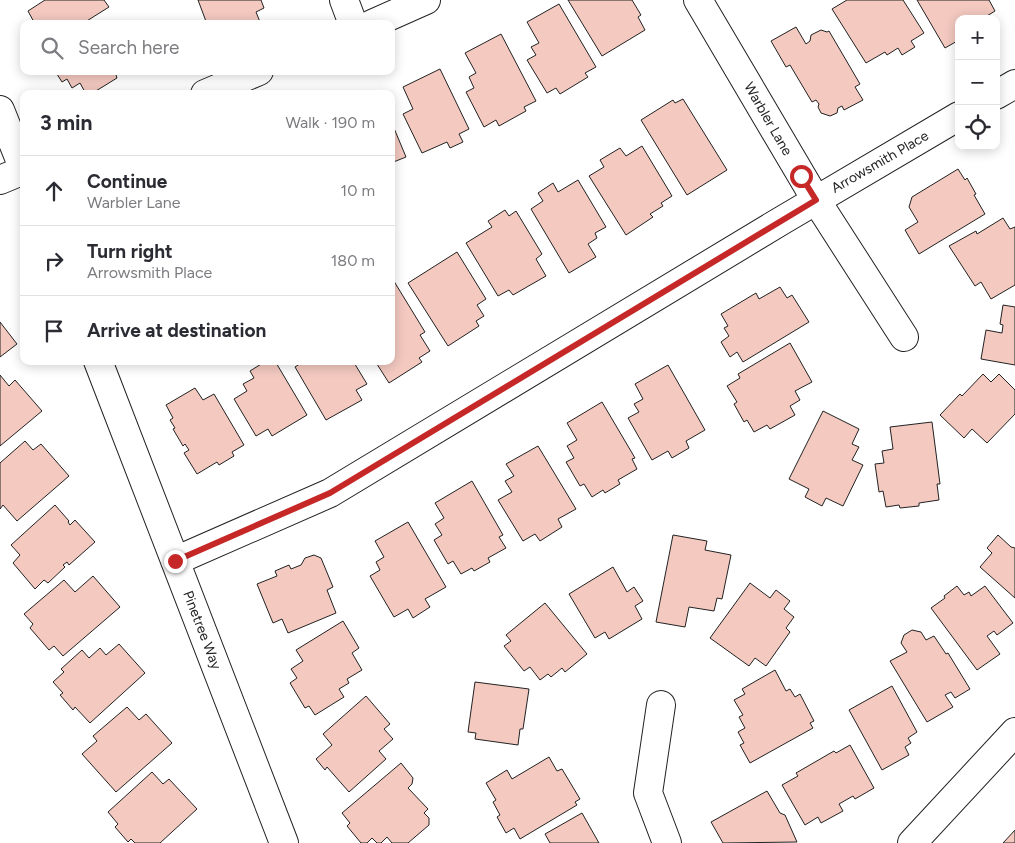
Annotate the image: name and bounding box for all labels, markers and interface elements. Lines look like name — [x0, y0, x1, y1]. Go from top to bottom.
map controls — [955, 15, 1000, 150]
button: + — [955, 15, 1000, 60]
search box — [20, 20, 395, 75]
icon: search — [38, 34, 66, 62]
text: Search here — [78, 36, 180, 59]
button: − — [955, 60, 1000, 105]
street label: Warbler Lane — [740, 79, 796, 159]
button: locate — [955, 105, 1000, 150]
text: 3 min — [40, 110, 92, 135]
text: Walk · 190 m — [285, 113, 375, 132]
street label: Arrowsmith Place — [828, 127, 932, 197]
route start — [790, 165, 813, 188]
text: Continue — [87, 170, 167, 193]
icon: ahead — [40, 177, 68, 205]
text: 10 m — [341, 181, 375, 200]
text: Warbler Lane — [87, 193, 180, 212]
text: Turn right — [87, 240, 173, 263]
icon: right — [40, 247, 68, 275]
text: 180 m — [331, 251, 375, 270]
text: Arrowsmith Place — [87, 263, 212, 282]
icon: arrive — [40, 317, 68, 345]
text: Arrive at destination — [87, 319, 266, 342]
route end — [164, 550, 187, 573]
street label: Pinetree Way — [179, 588, 225, 672]

